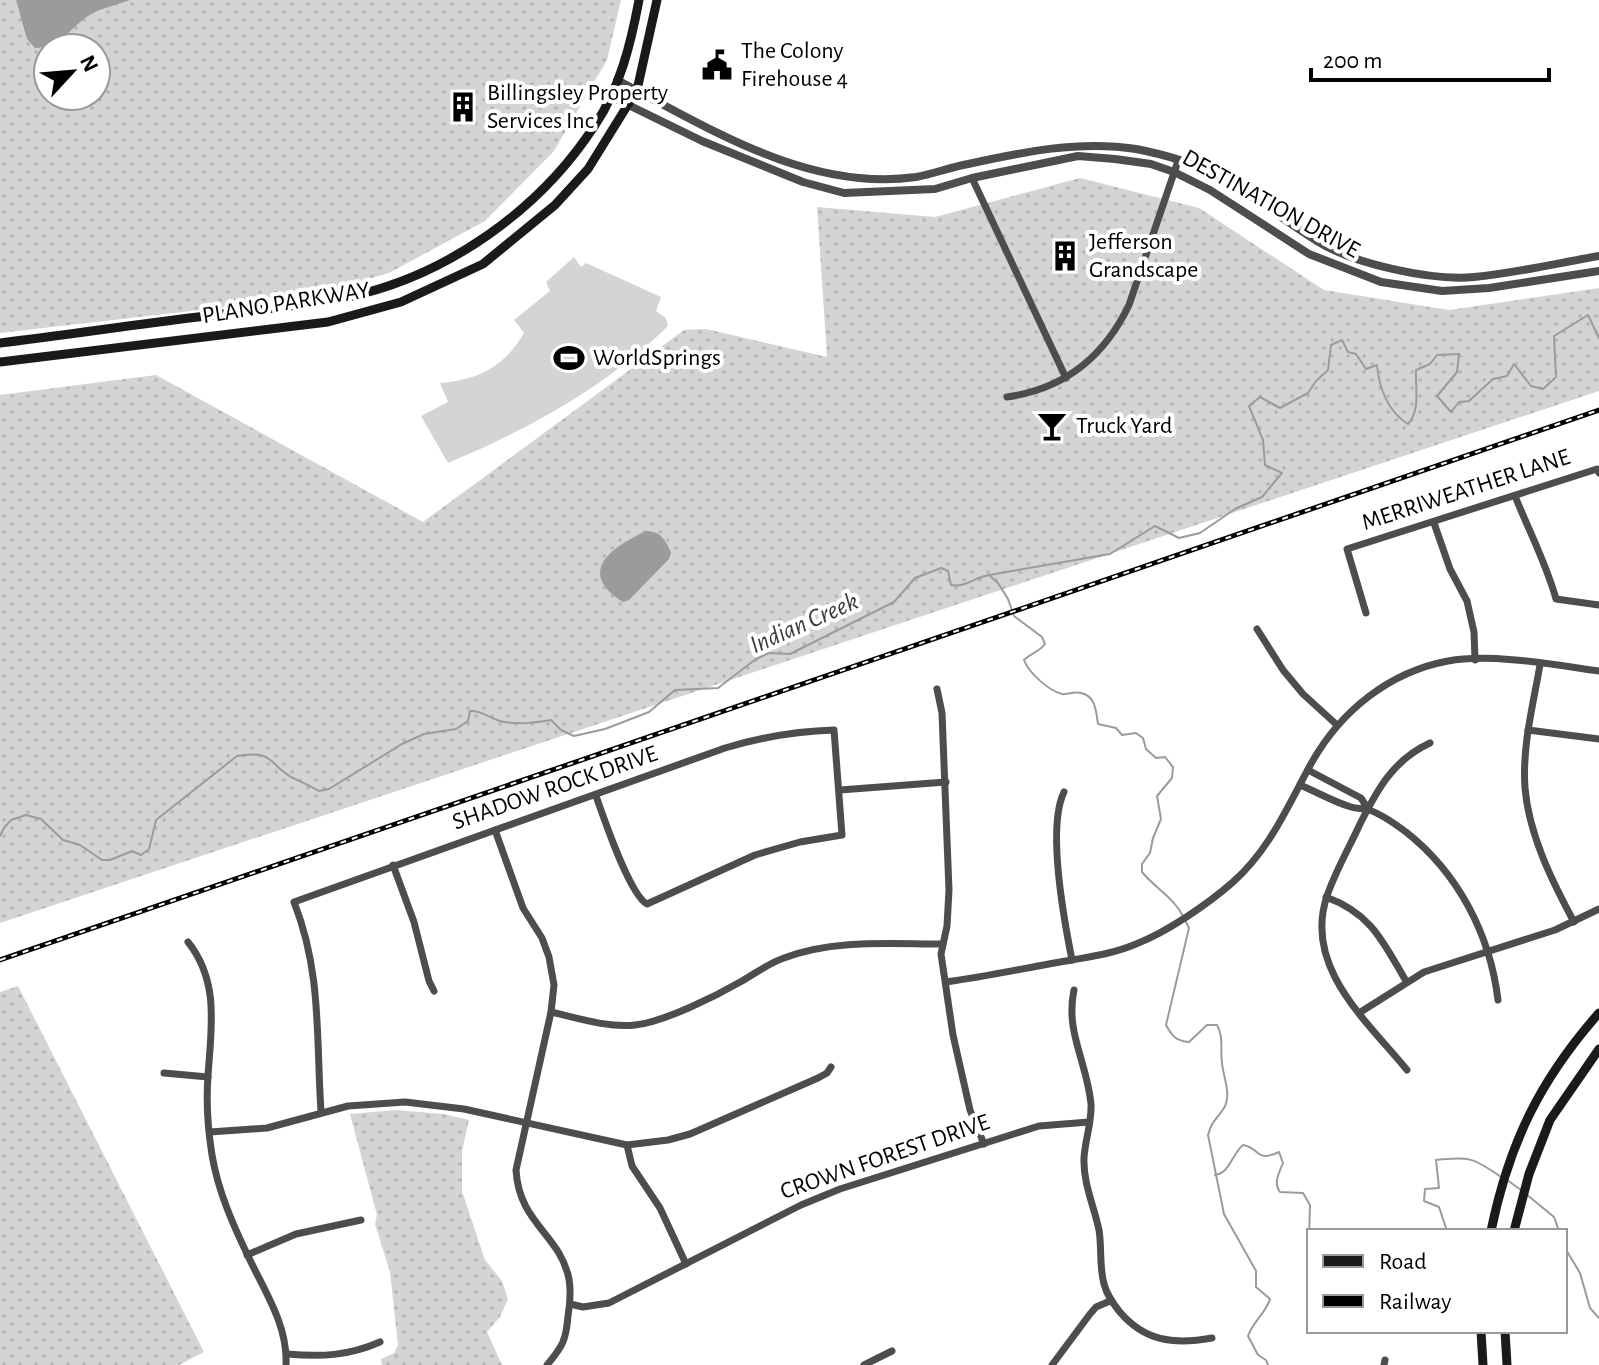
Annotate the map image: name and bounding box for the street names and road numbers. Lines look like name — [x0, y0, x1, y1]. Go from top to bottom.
street label: DESTINATION DRIVE — [1178, 145, 1364, 263]
street label: PLANO PARKWAY — [200, 278, 372, 328]
street label: MERRIWEATHER LANE — [1359, 445, 1574, 535]
street label: SHADOW ROCK DRIVE — [449, 741, 661, 834]
street label: CROWN FOREST DRIVE — [777, 1110, 993, 1204]

